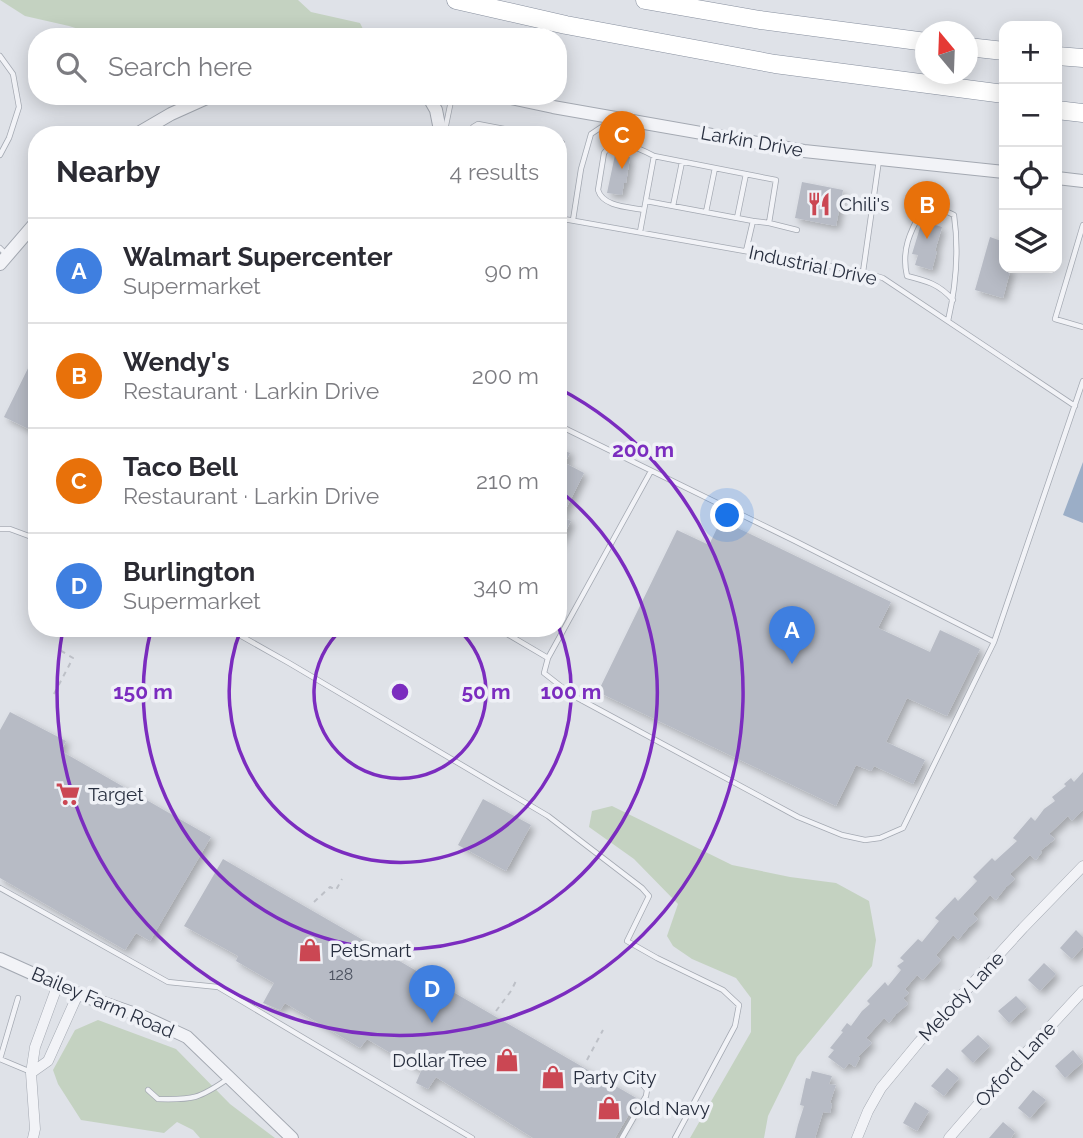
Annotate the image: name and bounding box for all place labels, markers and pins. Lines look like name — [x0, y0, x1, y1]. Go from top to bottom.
pin: C — [599, 111, 645, 169]
pin: B — [904, 181, 950, 239]
restaurant icon: Chili's — [805, 190, 833, 218]
place label: Chili's — [839, 193, 889, 215]
pin: A — [769, 606, 815, 664]
centre of rings — [388, 680, 412, 704]
supermarket icon: Target — [54, 780, 82, 808]
place label: Target — [88, 783, 144, 805]
shop icon: PetSmart — [296, 936, 324, 964]
place label: PetSmart — [330, 939, 412, 961]
pin: D — [409, 965, 455, 1023]
shop icon: Dollar Tree — [493, 1046, 521, 1074]
place label: Dollar Tree — [392, 1049, 487, 1071]
shop icon: Party City — [539, 1063, 567, 1091]
place label: Party City — [573, 1066, 657, 1088]
shop icon: Old Navy — [595, 1094, 623, 1122]
place label: Old Navy — [629, 1097, 710, 1119]

